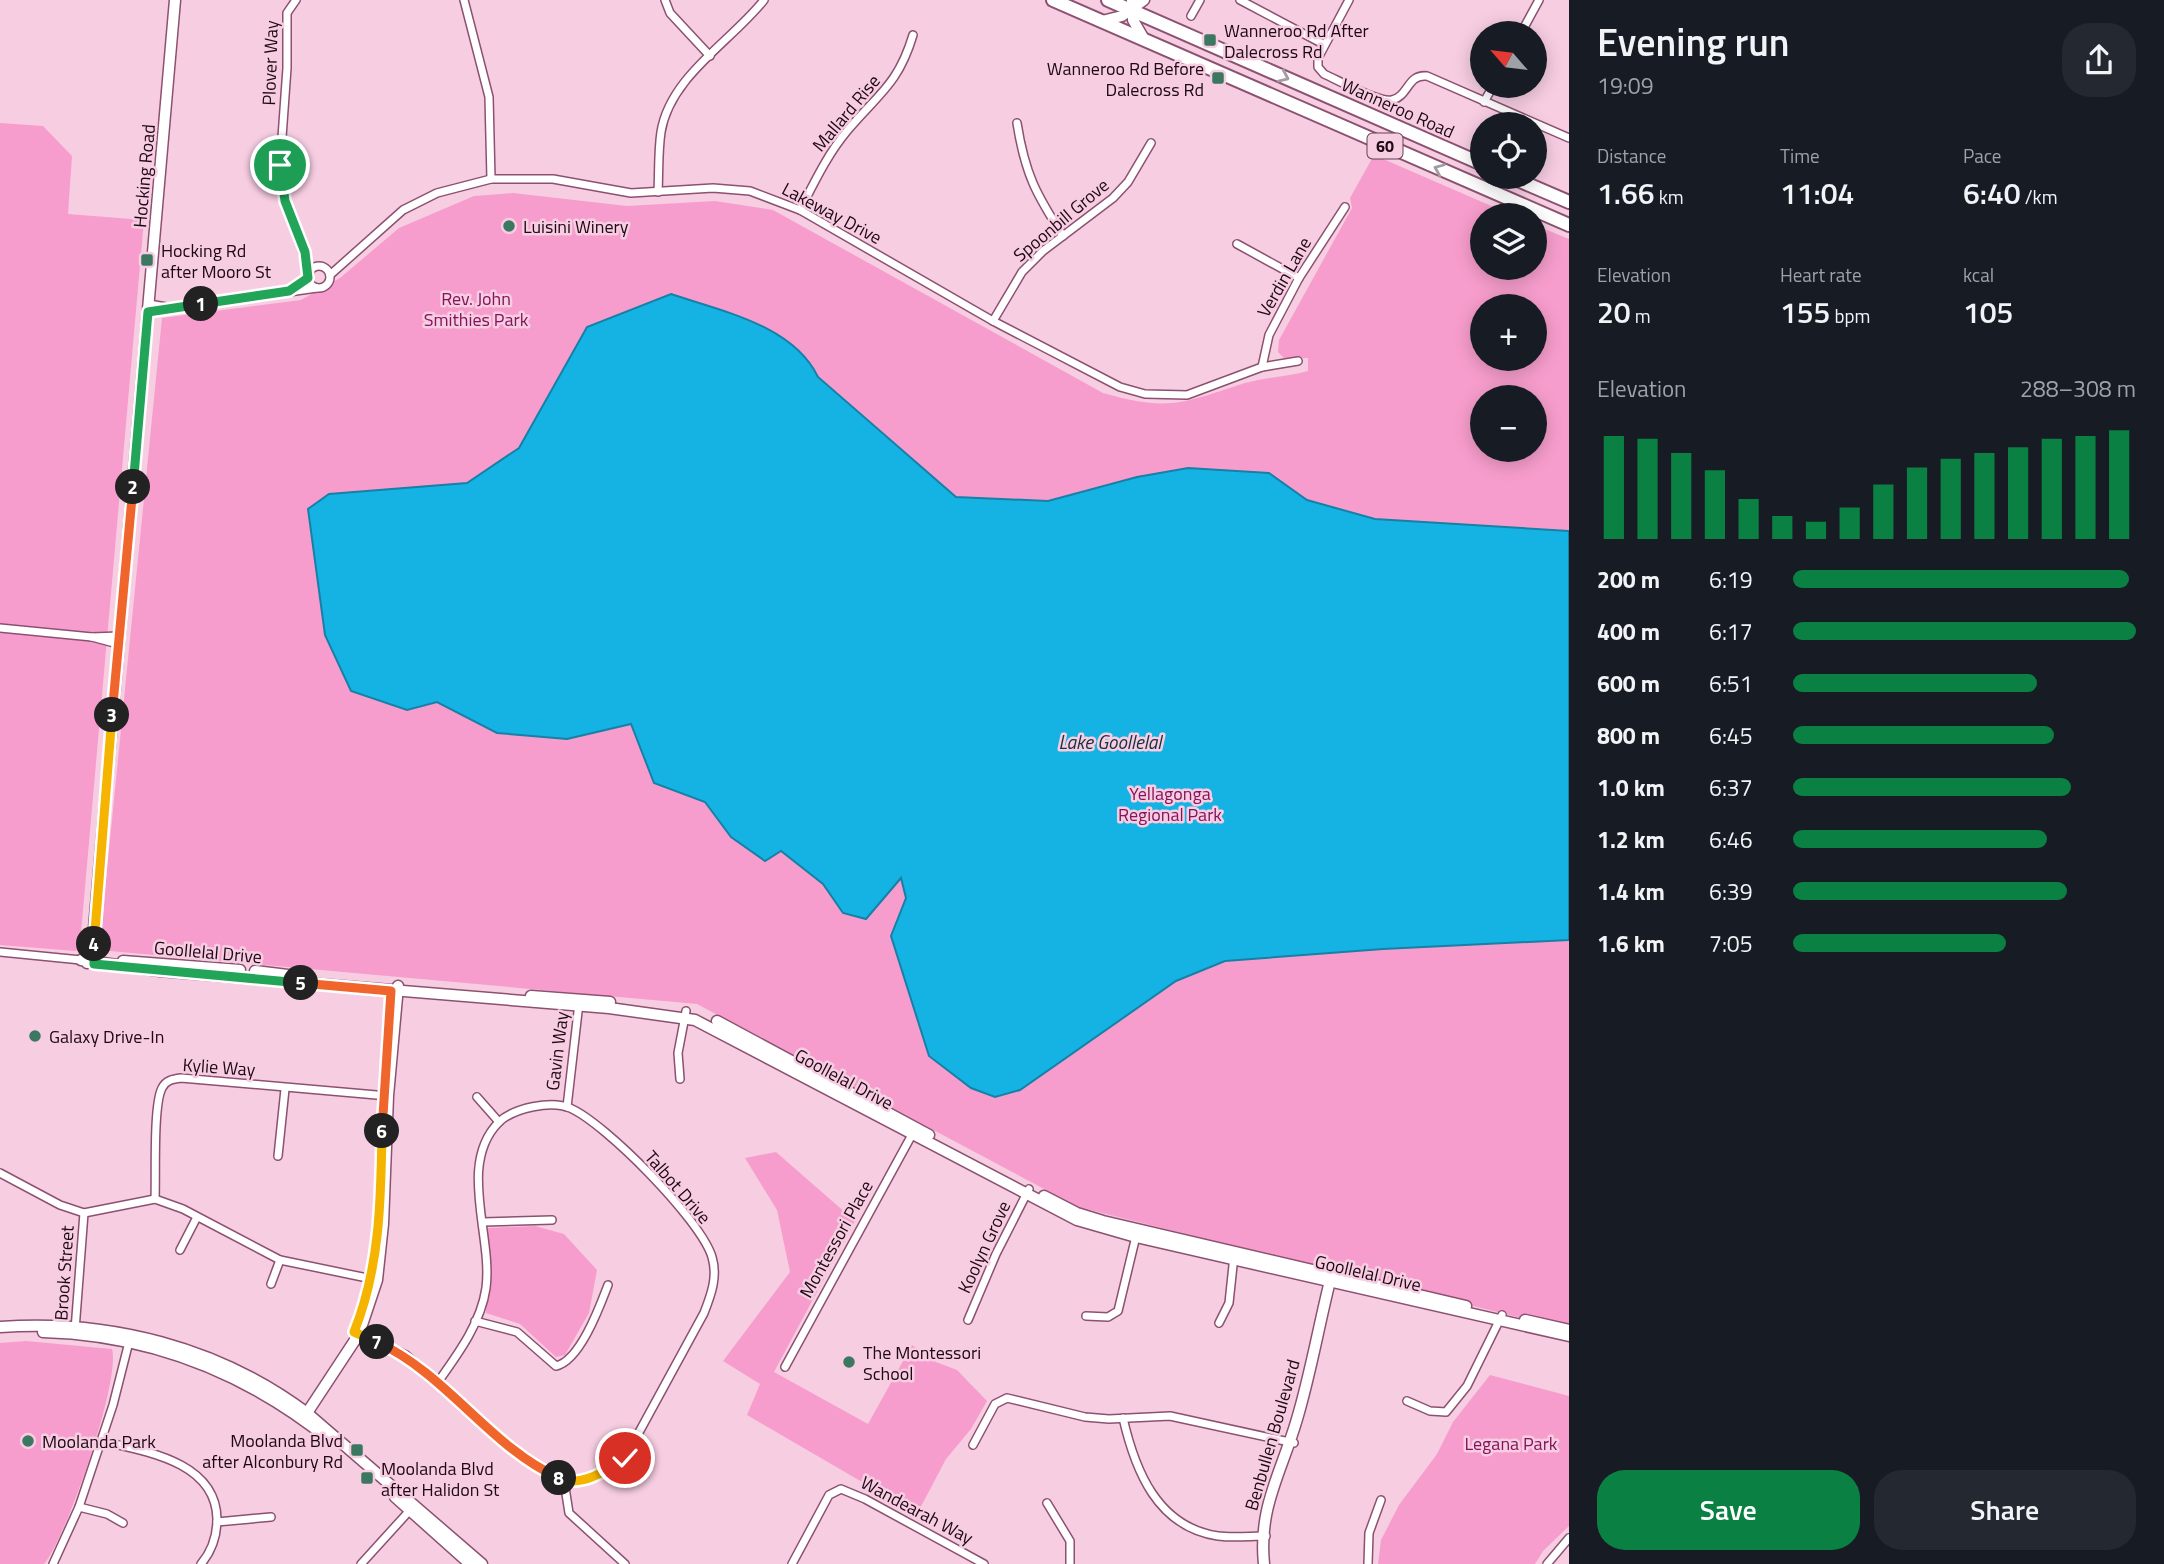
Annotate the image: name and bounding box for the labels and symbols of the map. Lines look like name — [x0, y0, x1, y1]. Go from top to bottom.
place label: Wanneroo Rd After Dalecross Rd — [1224, 17, 1369, 65]
street label: Plover Way — [255, 20, 285, 106]
north arrow — [1470, 21, 1547, 98]
marker: Wanneroo Rd After Dalecross Rd — [1202, 32, 1218, 48]
place label: Wanneroo Rd Before Dalecross Rd — [1047, 55, 1204, 103]
street label: Mallard Rise — [806, 69, 886, 157]
one-way arrow — [1277, 69, 1289, 83]
marker: Wanneroo Rd Before Dalecross Rd — [1210, 70, 1226, 86]
street label: Wanneroo Road — [1337, 71, 1459, 145]
street label: Hocking Road — [126, 123, 162, 229]
road number: 60 — [1368, 134, 1402, 158]
pin — [250, 135, 310, 195]
one-way arrow — [1433, 163, 1446, 177]
street label: Spoonbill Grove — [1007, 172, 1115, 268]
street label: Lakeway Drive — [777, 175, 887, 251]
place label: Luisini Winery — [523, 213, 629, 240]
marker: Luisini Winery — [501, 218, 517, 234]
street label: Verdin Lane — [1250, 232, 1318, 322]
place label: Hocking Rd after Mooro St — [161, 237, 272, 285]
marker: Hocking Rd after Mooro St — [139, 252, 155, 268]
park label: Rev. John Smithies Park — [424, 285, 529, 333]
pin: 1 — [184, 286, 218, 322]
pin: 2 — [116, 470, 150, 504]
pin: 3 — [94, 698, 130, 732]
water label: Lake Goollelal — [1059, 727, 1163, 756]
park label: Yellagonga Regional Park — [1118, 780, 1222, 828]
pin: 4 — [76, 926, 112, 962]
street label: Goollelal Drive — [153, 934, 263, 970]
pin: 5 — [284, 965, 318, 1000]
street label: Gavin Way — [539, 1010, 575, 1092]
place label: Galaxy Drive-In — [49, 1023, 164, 1050]
marker: Galaxy Drive-In — [27, 1028, 43, 1044]
street label: Goollelal Drive — [790, 1042, 898, 1116]
street label: Kylie Way — [182, 1051, 257, 1083]
pin: 6 — [364, 1114, 400, 1148]
street label: Talbot Drive — [638, 1144, 718, 1230]
street label: Montessori Place — [793, 1175, 879, 1303]
street label: Koolyn Grove — [951, 1196, 1017, 1298]
street label: Brook Street — [47, 1224, 81, 1321]
street label: Goollelal Drive — [1312, 1248, 1424, 1298]
pin: 7 — [360, 1324, 394, 1360]
place label: The Montessori School — [863, 1339, 981, 1387]
marker: The Montessori School — [841, 1354, 857, 1370]
street label: Benbullen Boulevard — [1237, 1356, 1307, 1514]
place label: Moolanda Blvd after Alconbury Rd — [202, 1427, 343, 1475]
place label: Moolanda Park — [42, 1428, 156, 1455]
pin — [595, 1428, 655, 1488]
park label: Legana Park — [1465, 1430, 1558, 1457]
marker: Moolanda Park — [20, 1433, 36, 1449]
marker: Moolanda Blvd after Alconbury Rd — [349, 1442, 365, 1458]
place label: Moolanda Blvd after Halidon St — [381, 1455, 500, 1503]
pin: 8 — [542, 1460, 576, 1496]
street label: Wandearah Way — [856, 1469, 978, 1551]
marker: Moolanda Blvd after Halidon St — [359, 1470, 375, 1486]

